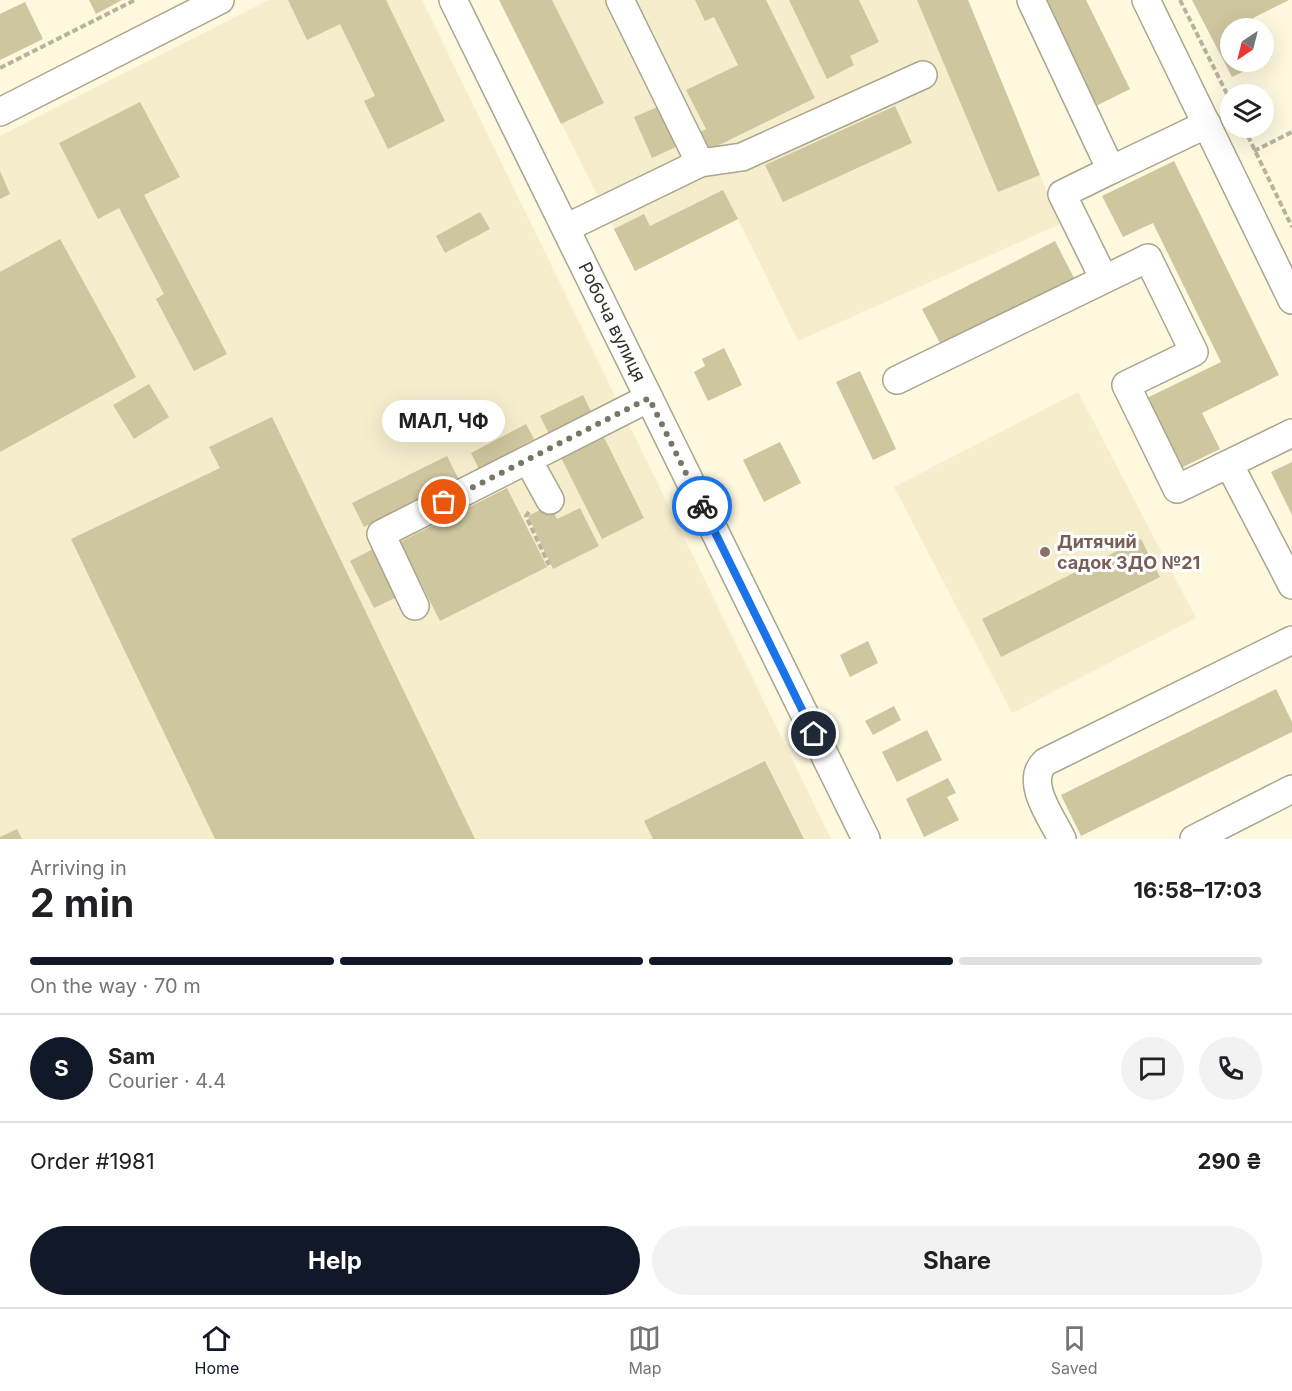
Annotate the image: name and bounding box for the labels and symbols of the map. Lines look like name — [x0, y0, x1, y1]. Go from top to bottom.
north arrow — [1220, 18, 1274, 72]
street label: Робоча вулиця — [574, 258, 651, 385]
callout: МАЛ, ЧФ — [382, 400, 506, 442]
pin — [418, 476, 469, 527]
courier — [672, 476, 732, 536]
place label: Дитячий садок ЗДО №21 — [1057, 531, 1200, 573]
marker: Дитячий садок ЗДО №21 — [1038, 545, 1052, 559]
pin — [788, 708, 839, 759]

